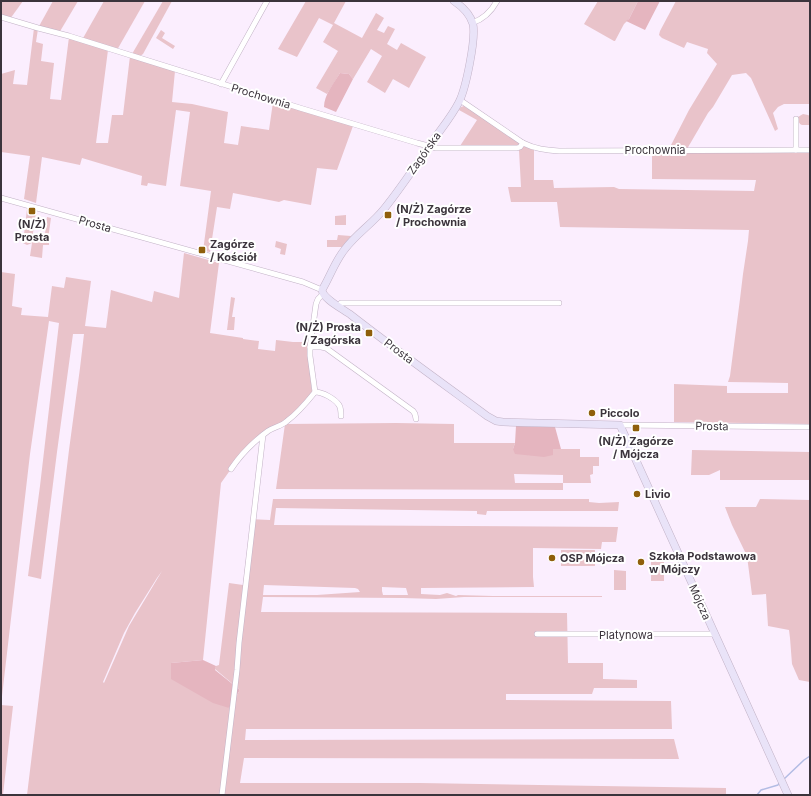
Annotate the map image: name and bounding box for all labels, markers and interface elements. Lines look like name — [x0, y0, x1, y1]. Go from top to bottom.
street label: Prochownia — [230, 80, 292, 112]
street label: Zagórska — [404, 129, 444, 177]
street label: Prochownia — [624, 143, 686, 157]
place label: (N/Ż) Zagórze / Prochownia — [396, 202, 472, 229]
marker: (N/Ż) Prosta — [27, 206, 37, 216]
marker: (N/Ż) Zagórze / Prochownia — [383, 210, 393, 220]
street label: Prosta — [77, 213, 113, 235]
place label: (N/Ż) Prosta — [15, 217, 49, 244]
place label: Zagórze / Kościół — [210, 237, 257, 264]
marker: Zagórze / Kościół — [197, 245, 207, 255]
place label: (N/Ż) Prosta / Zagórska — [295, 320, 361, 347]
marker: (N/Ż) Prosta / Zagórska — [364, 328, 374, 338]
street label: Prosta — [382, 335, 416, 367]
place label: Piccolo — [600, 406, 640, 420]
marker: Piccolo — [587, 408, 597, 418]
street label: Prosta — [695, 419, 729, 433]
marker: (N/Ż) Zagórze / Mójcza — [631, 423, 641, 433]
place label: (N/Ż) Zagórze / Mójcza — [598, 434, 674, 461]
place label: Livio — [645, 487, 671, 501]
marker: Livio — [632, 489, 642, 499]
place label: Szkoła Podstawowa w Mójczy — [649, 549, 756, 576]
place label: OSP Mójcza — [560, 551, 624, 565]
marker: OSP Mójcza — [547, 553, 557, 563]
marker: Szkoła Podstawowa w Mójczy — [636, 557, 646, 567]
street label: Mójcza — [686, 582, 714, 622]
street label: Platynowa — [599, 628, 653, 642]

